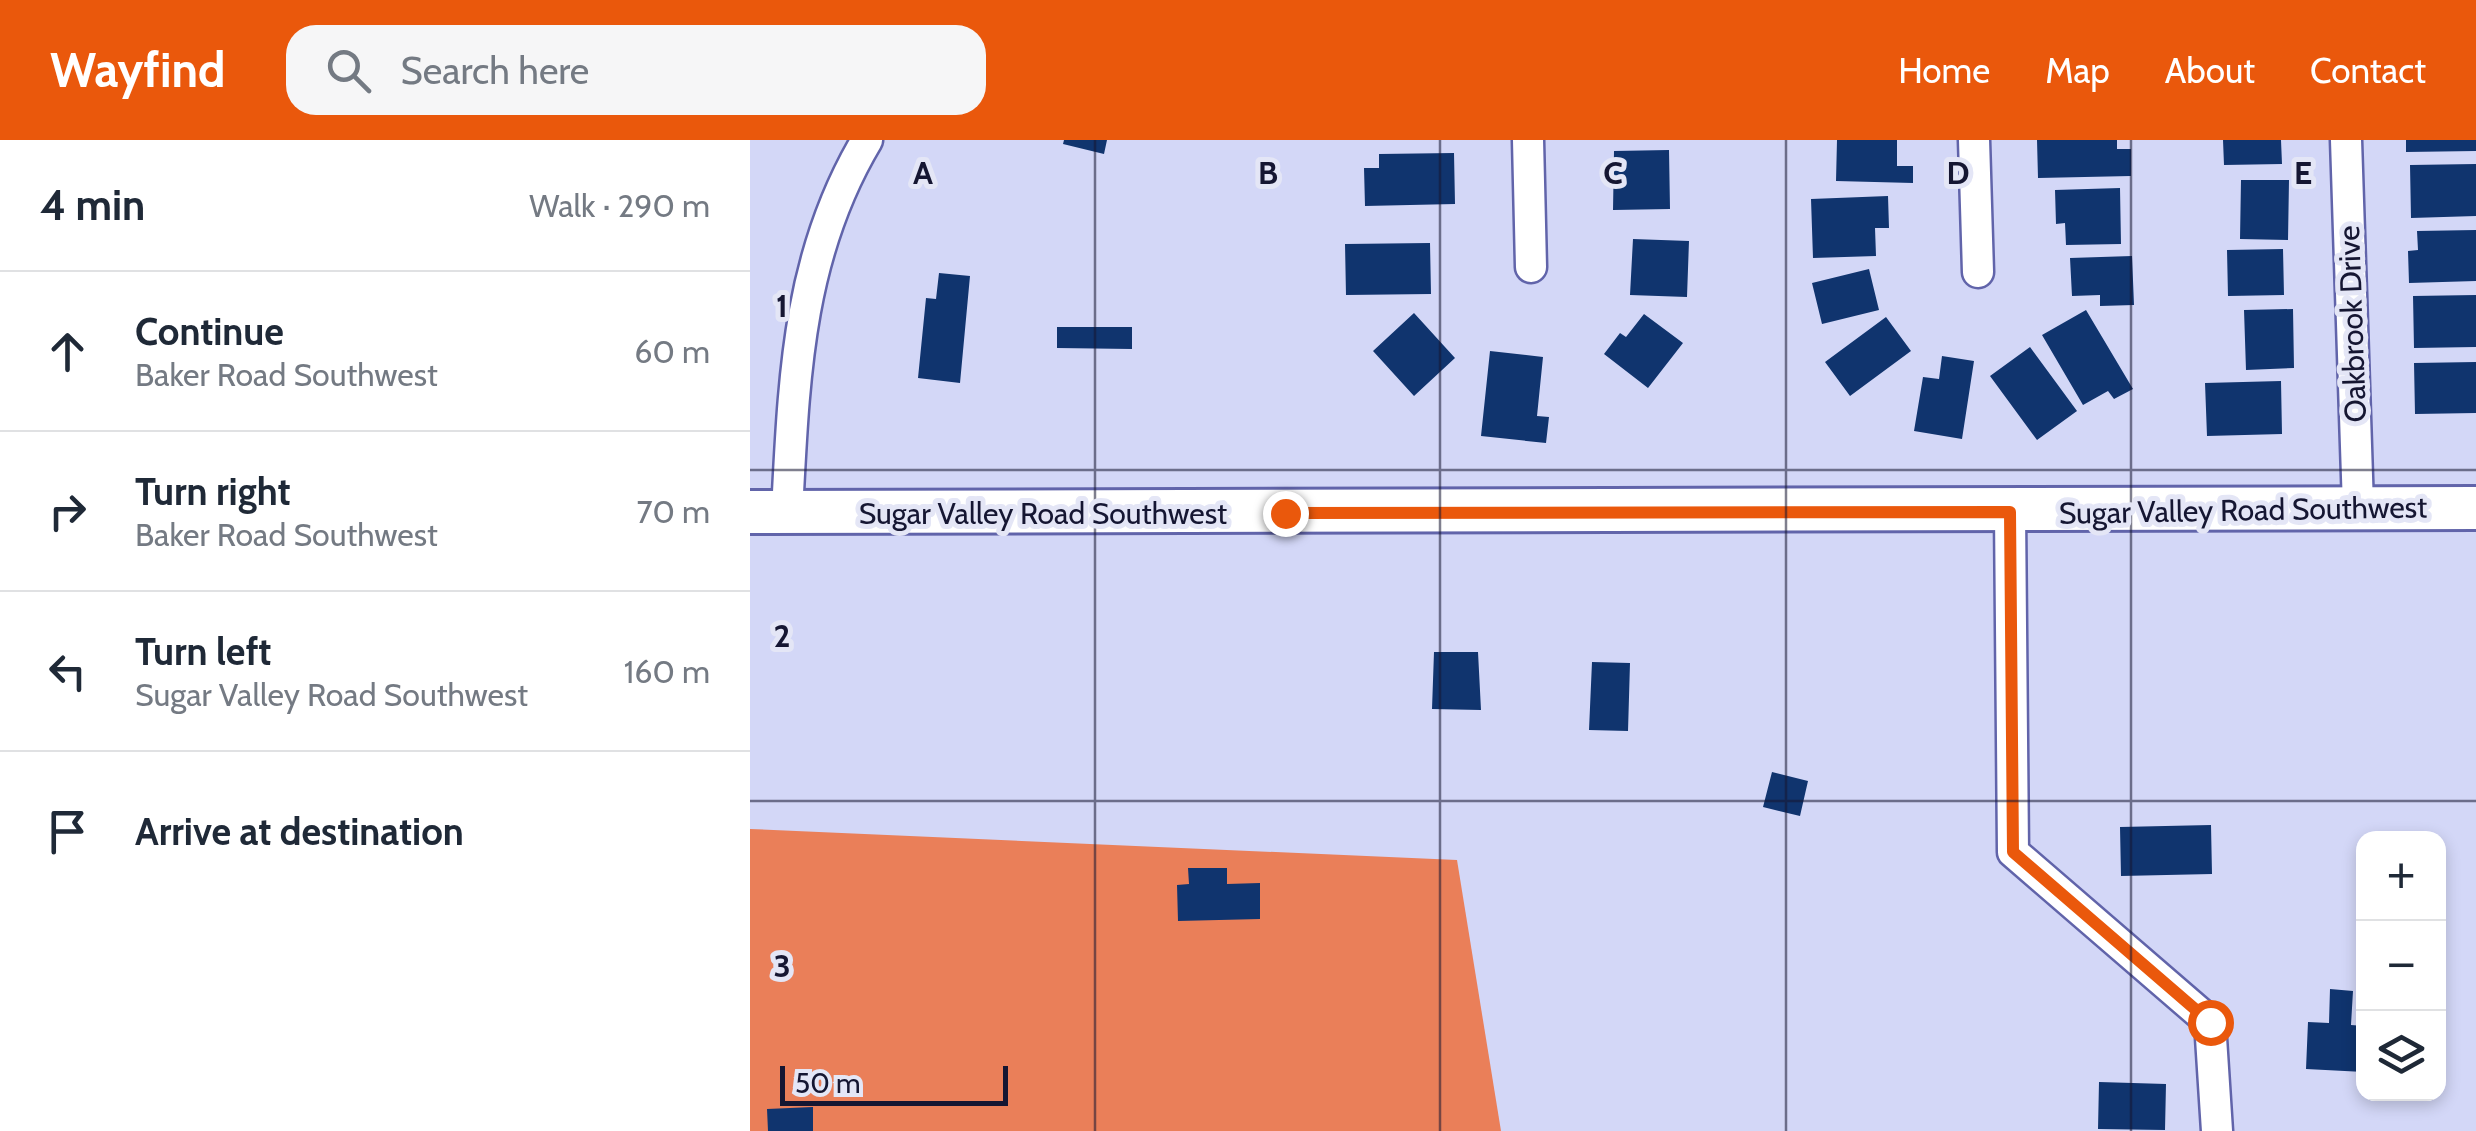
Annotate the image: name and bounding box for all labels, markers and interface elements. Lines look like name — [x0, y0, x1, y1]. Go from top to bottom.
search box — [286, 25, 986, 115]
text: Wayfind — [50, 41, 226, 99]
icon: search — [321, 43, 376, 98]
text: Search here — [401, 47, 589, 94]
text: Home — [1898, 49, 1990, 92]
text: Map — [2045, 49, 2110, 92]
text: About — [2165, 49, 2255, 92]
text: Contact — [2310, 49, 2426, 92]
text: A — [913, 153, 933, 192]
text: B — [1258, 153, 1278, 192]
text: C — [1603, 153, 1623, 192]
text: D — [1946, 153, 1970, 192]
text: E — [2294, 153, 2312, 192]
text: 4 min — [40, 179, 145, 231]
text: Walk · 290 m — [529, 186, 710, 225]
street label: Oakbrook Drive — [2330, 225, 2374, 423]
text: 1 — [776, 286, 788, 325]
text: Continue — [135, 308, 284, 355]
icon: ahead — [40, 324, 95, 379]
text: 60 m — [634, 332, 710, 371]
text: Baker Road Southwest — [135, 355, 438, 394]
text: Turn right — [135, 468, 291, 515]
icon: right — [40, 484, 95, 539]
street label: Sugar Valley Road Southwest — [2058, 488, 2428, 532]
route end — [1263, 491, 1309, 537]
text: 70 m — [637, 492, 710, 531]
street label: Sugar Valley Road Southwest — [859, 495, 1227, 532]
text: Baker Road Southwest — [135, 515, 438, 554]
text: 2 — [774, 616, 790, 655]
text: Turn left — [135, 628, 271, 675]
icon: left — [40, 644, 95, 699]
text: 160 m — [624, 652, 710, 691]
text: Sugar Valley Road Southwest — [135, 675, 528, 714]
icon: arrive — [40, 804, 95, 859]
text: Arrive at destination — [135, 808, 464, 855]
map controls — [2356, 831, 2446, 1101]
button: + — [2356, 831, 2446, 921]
button: − — [2356, 921, 2446, 1011]
text: 3 — [773, 946, 791, 985]
route start — [2188, 1000, 2234, 1046]
button: layers — [2356, 1011, 2446, 1101]
scale bar — [780, 1061, 1008, 1106]
text: 50 m — [795, 1066, 861, 1100]

